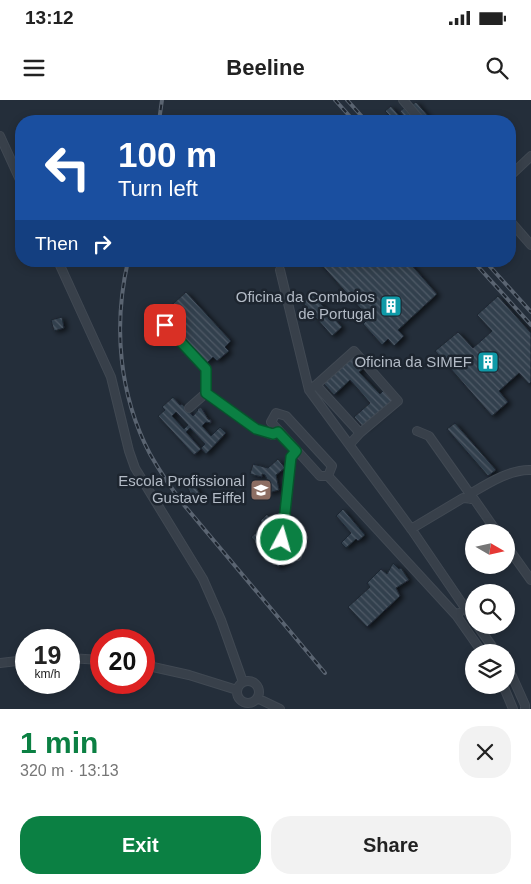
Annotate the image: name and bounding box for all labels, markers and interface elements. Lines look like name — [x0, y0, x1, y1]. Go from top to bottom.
text: 13:12 — [25, 7, 74, 28]
icon: menu — [20, 54, 48, 82]
icon: search — [483, 54, 511, 82]
text: Beeline — [226, 55, 305, 80]
icon: left — [35, 135, 100, 200]
text: 100 m — [118, 135, 217, 174]
text: Turn left — [118, 176, 198, 201]
icon: right — [88, 230, 116, 258]
text: Then — [35, 233, 78, 254]
place label: Oficina da Comboios de Portugal — [236, 288, 375, 322]
building icon: Oficina da Comboios de Portugal — [379, 294, 403, 318]
pin — [144, 304, 186, 346]
icon: arrive — [151, 311, 179, 339]
building icon: Oficina da SIMEF — [476, 350, 500, 374]
place label: Oficina da SIMEF — [354, 353, 472, 370]
place label: Escola Profissional Gustave Eiffel — [118, 472, 245, 506]
school or university icon: Escola Profissional Gustave Eiffel — [249, 478, 273, 502]
position arrow — [255, 513, 307, 565]
north arrow — [465, 524, 515, 574]
map controls — [465, 524, 515, 694]
button: search — [465, 584, 515, 634]
speed limit sign: 20 — [90, 629, 155, 694]
text: 19 — [34, 641, 61, 669]
button: layers — [465, 644, 515, 694]
text: km/h — [34, 667, 61, 681]
text: 1 min — [20, 726, 98, 759]
button: close — [459, 726, 511, 778]
text: 320 m · 13:13 — [20, 762, 119, 779]
button: Exit — [20, 816, 261, 874]
button: Share — [271, 816, 511, 874]

